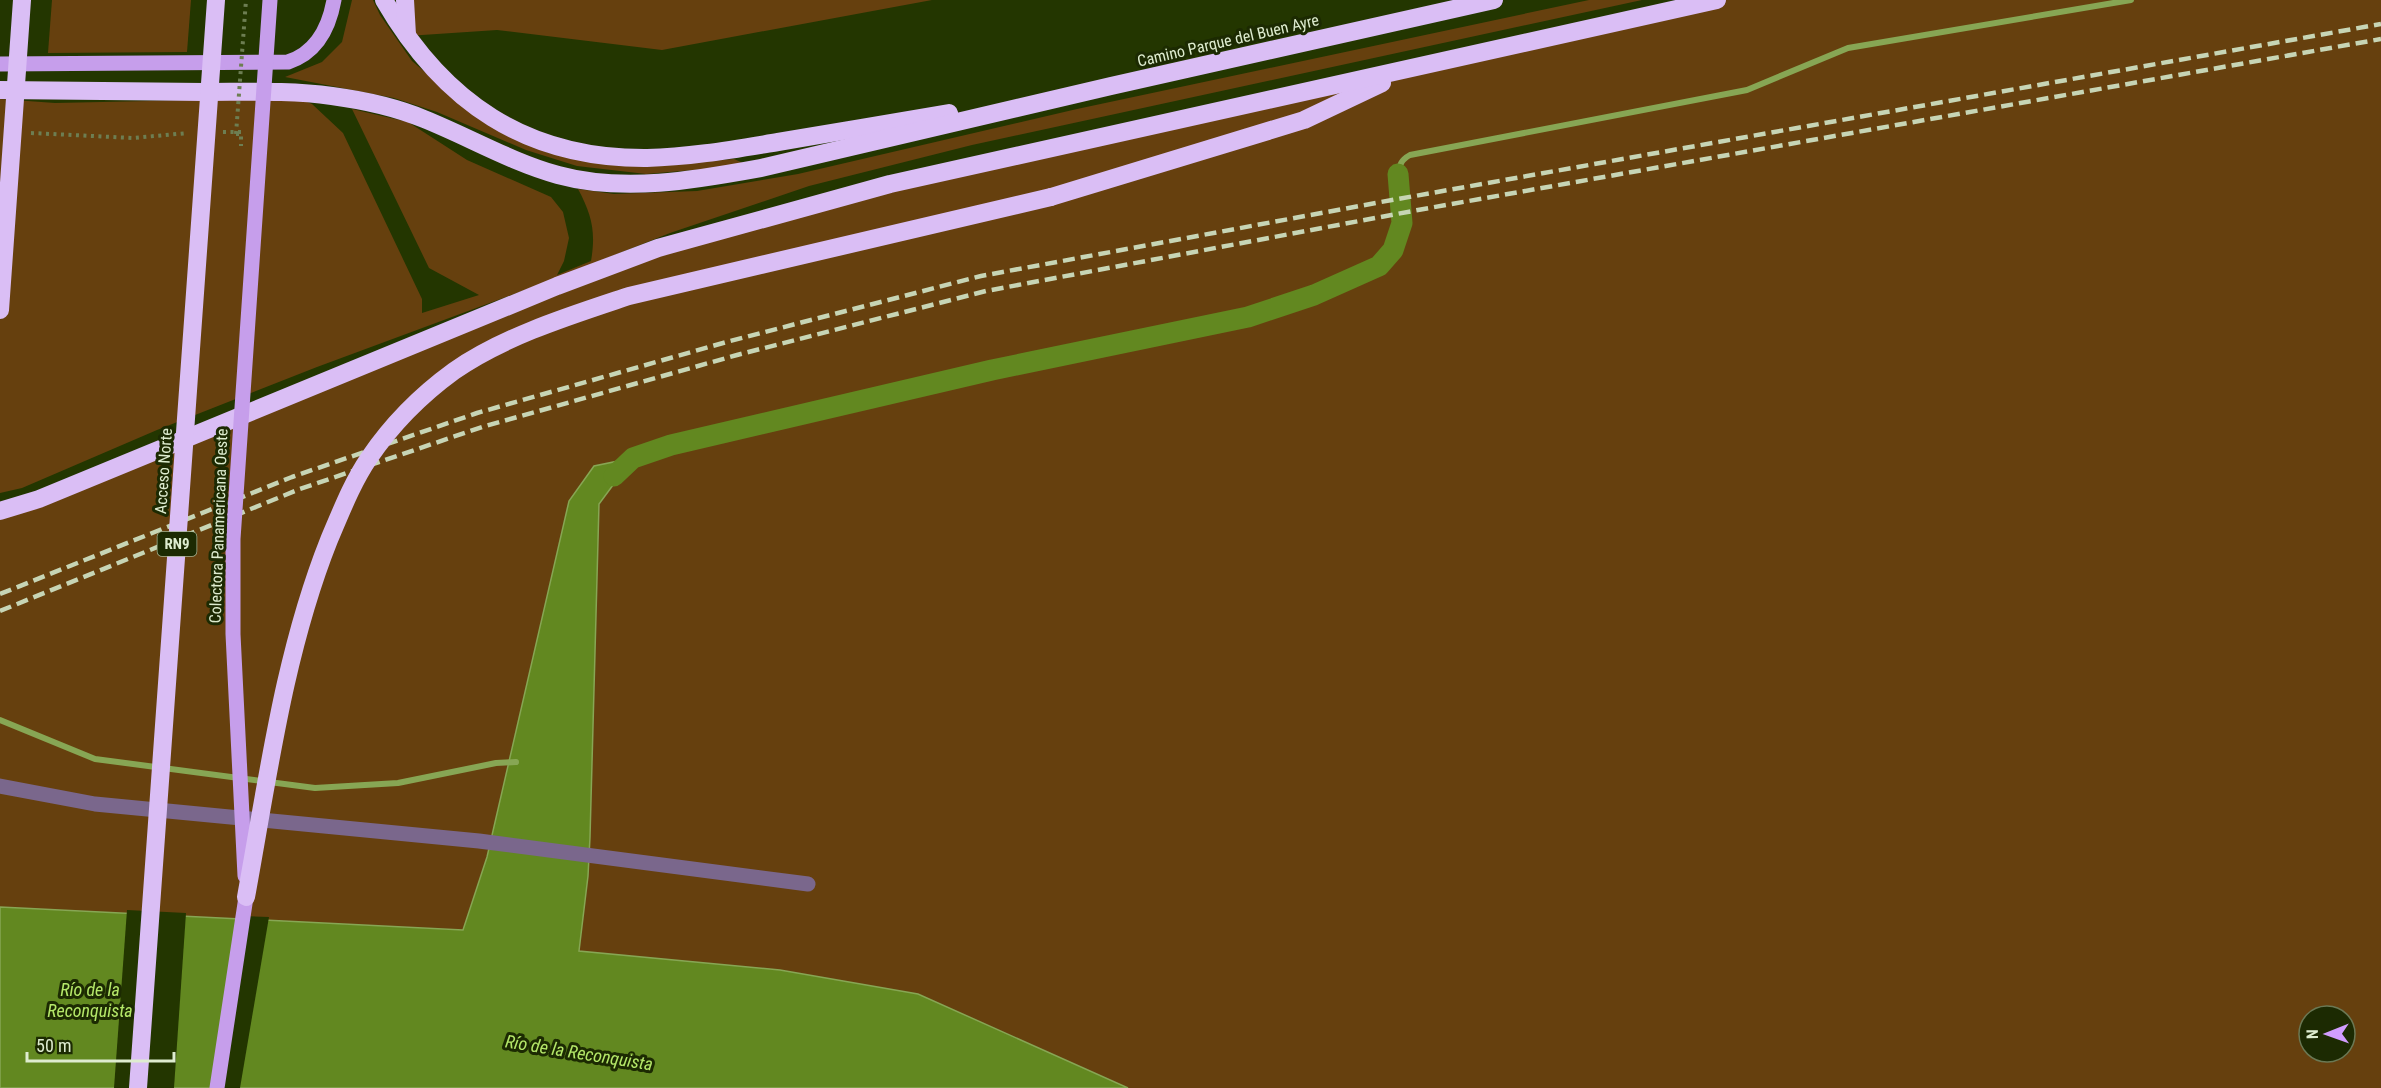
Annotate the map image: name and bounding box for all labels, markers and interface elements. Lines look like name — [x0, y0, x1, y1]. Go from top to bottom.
street label: Camino Parque del Buen Ayre — [1135, 10, 1321, 71]
street label: Acceso Norte — [151, 428, 176, 515]
street label: Colectora Panamericana Oeste — [206, 428, 231, 624]
road number: RN9 — [158, 532, 196, 556]
water label: Río de la Reconquista — [47, 979, 133, 1021]
north arrow — [2297, 1004, 2357, 1064]
scale bar — [27, 1025, 174, 1063]
text: N — [2303, 1029, 2322, 1039]
water label: Río de la Reconquista — [504, 1030, 654, 1075]
text: 50 m — [36, 1035, 71, 1056]

